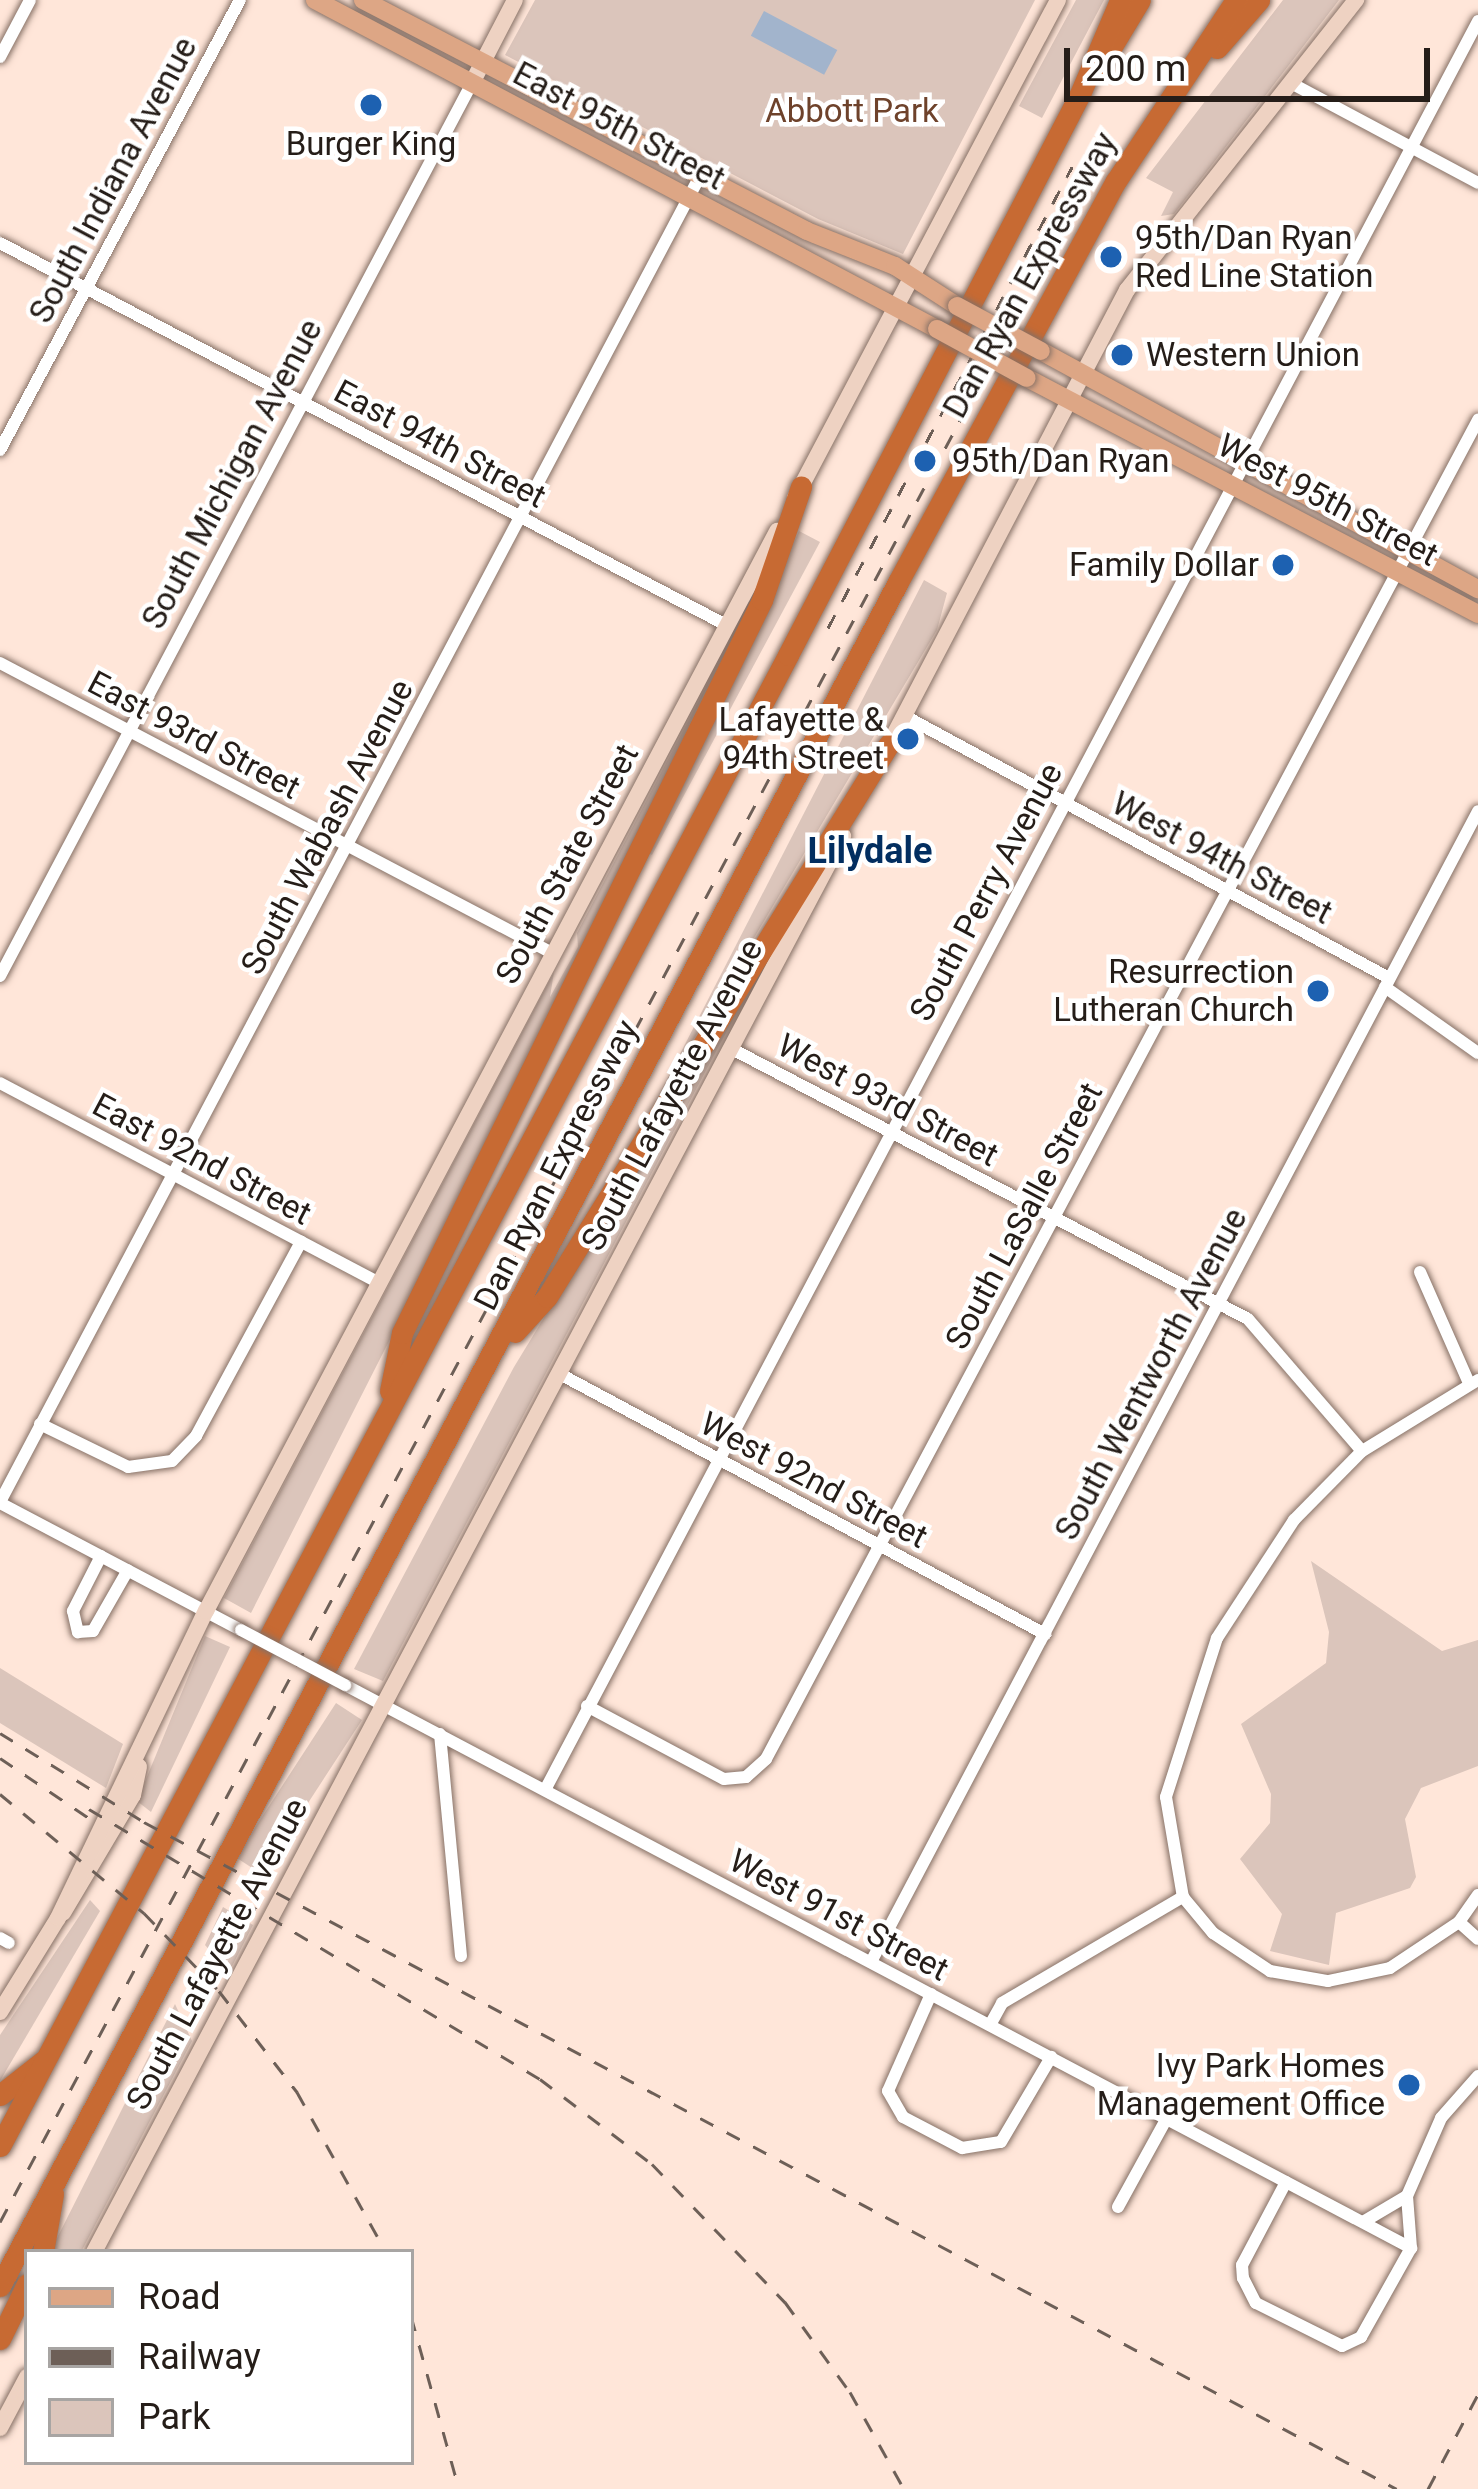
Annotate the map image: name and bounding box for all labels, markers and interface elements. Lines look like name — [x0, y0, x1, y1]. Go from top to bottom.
scale bar — [1070, 24, 1436, 98]
street label: South Indiana Avenue — [21, 30, 205, 330]
text: 200 m — [1085, 48, 1186, 90]
street label: East 95th Street — [506, 54, 732, 198]
park label: Abbott Park — [765, 91, 939, 131]
marker: Burger King — [358, 92, 384, 118]
place label: Burger King — [286, 124, 456, 164]
street label: Dan Ryan Expressway — [935, 125, 1125, 425]
place label: 95th/Dan Ryan Red Line Station — [1135, 218, 1374, 296]
marker: 95th/Dan Ryan Red Line Station — [1098, 244, 1124, 270]
street label: South Michigan Avenue — [134, 312, 330, 636]
place label: Western Union — [1146, 335, 1360, 375]
marker: Western Union — [1109, 342, 1135, 368]
street label: East 94th Street — [327, 372, 553, 516]
street label: West 95th Street — [1211, 425, 1445, 575]
place label: 95th/Dan Ryan — [952, 441, 1170, 481]
marker: 95th/Dan Ryan — [909, 445, 941, 477]
place label: Family Dollar — [1069, 545, 1259, 585]
marker: Family Dollar — [1270, 552, 1296, 578]
street label: East 93rd Street — [81, 662, 307, 808]
street label: South Wabash Avenue — [232, 673, 422, 981]
place label: Lafayette & 94th Street — [718, 700, 884, 778]
marker: Lafayette & 94th Street — [895, 726, 921, 752]
street label: South State Street — [487, 737, 647, 991]
street label: South Perry Avenue — [901, 756, 1071, 1028]
street label: West 94th Street — [1105, 783, 1339, 933]
district label: Lilydale — [808, 830, 932, 874]
street label: South Lafayette Avenue — [573, 933, 771, 1257]
place label: Resurrection Lutheran Church — [1053, 952, 1294, 1030]
marker: Resurrection Lutheran Church — [1305, 978, 1331, 1004]
street label: Dan Ryan Expressway — [466, 1013, 646, 1317]
street label: West 93rd Street — [771, 1025, 1005, 1175]
street label: South LaSalle Street — [937, 1076, 1111, 1356]
street label: East 92nd Street — [86, 1085, 318, 1233]
street label: South Wentworth Avenue — [1047, 1201, 1255, 1547]
street label: West 92nd Street — [694, 1403, 934, 1557]
street label: South Lafayette Avenue — [118, 1792, 316, 2116]
street label: West 91st Street — [723, 1841, 955, 1989]
place label: Ivy Park Homes Management Office — [1097, 2046, 1385, 2124]
marker: Ivy Park Homes Management Office — [1396, 2072, 1422, 2098]
legend — [24, 2249, 414, 2465]
text: Road — [138, 2276, 221, 2318]
text: Railway — [138, 2336, 261, 2378]
text: Park — [138, 2396, 211, 2438]

